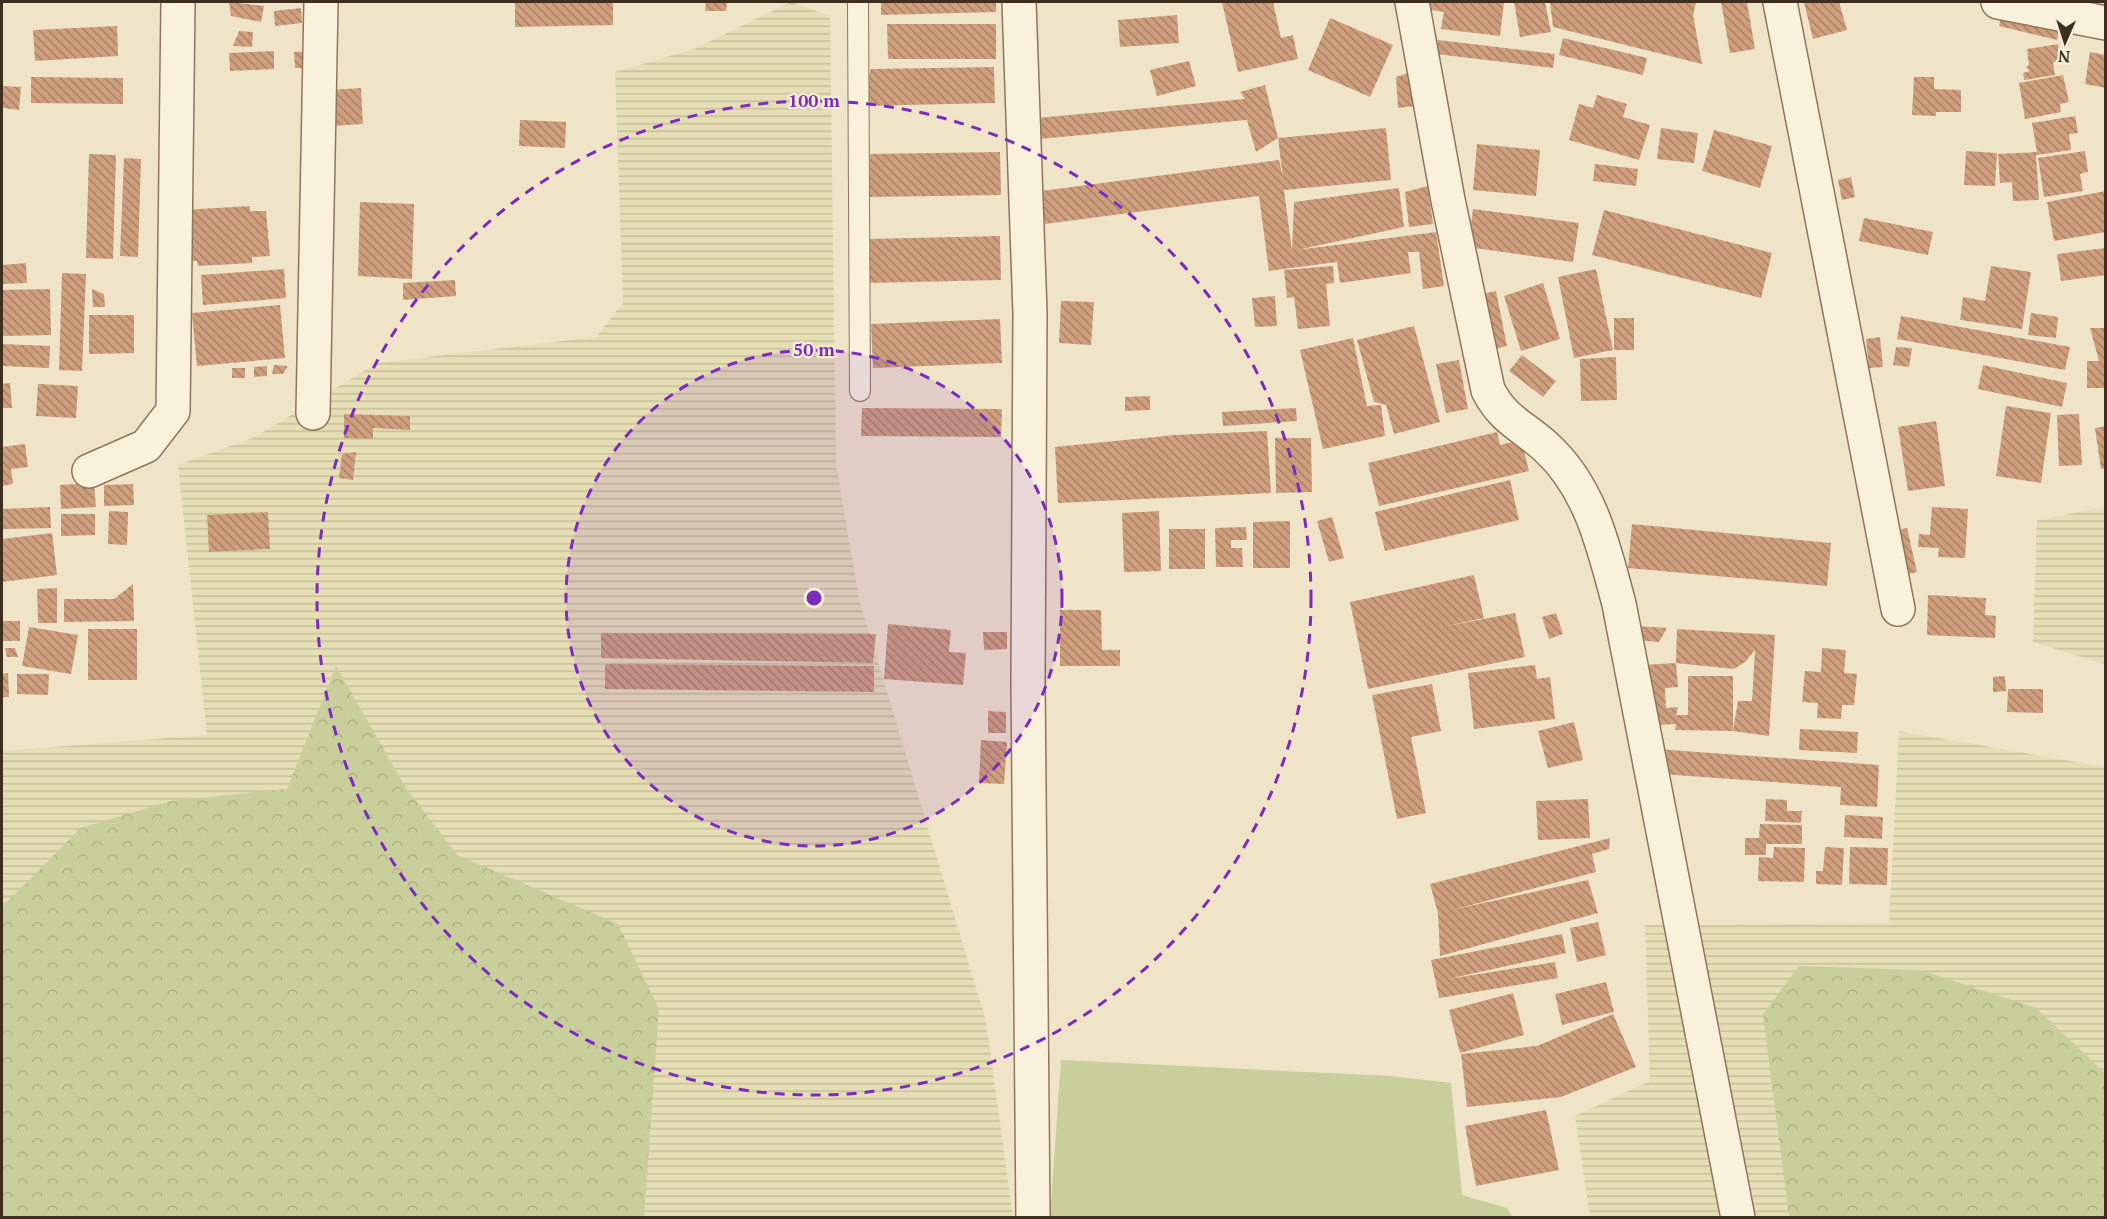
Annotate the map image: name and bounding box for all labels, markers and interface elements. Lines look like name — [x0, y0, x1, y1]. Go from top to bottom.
north arrow — [2035, 12, 2095, 72]
text: N — [2058, 46, 2071, 68]
text: 100 m — [788, 88, 840, 112]
text: 50 m — [793, 337, 835, 361]
centre of rings — [804, 588, 824, 608]

